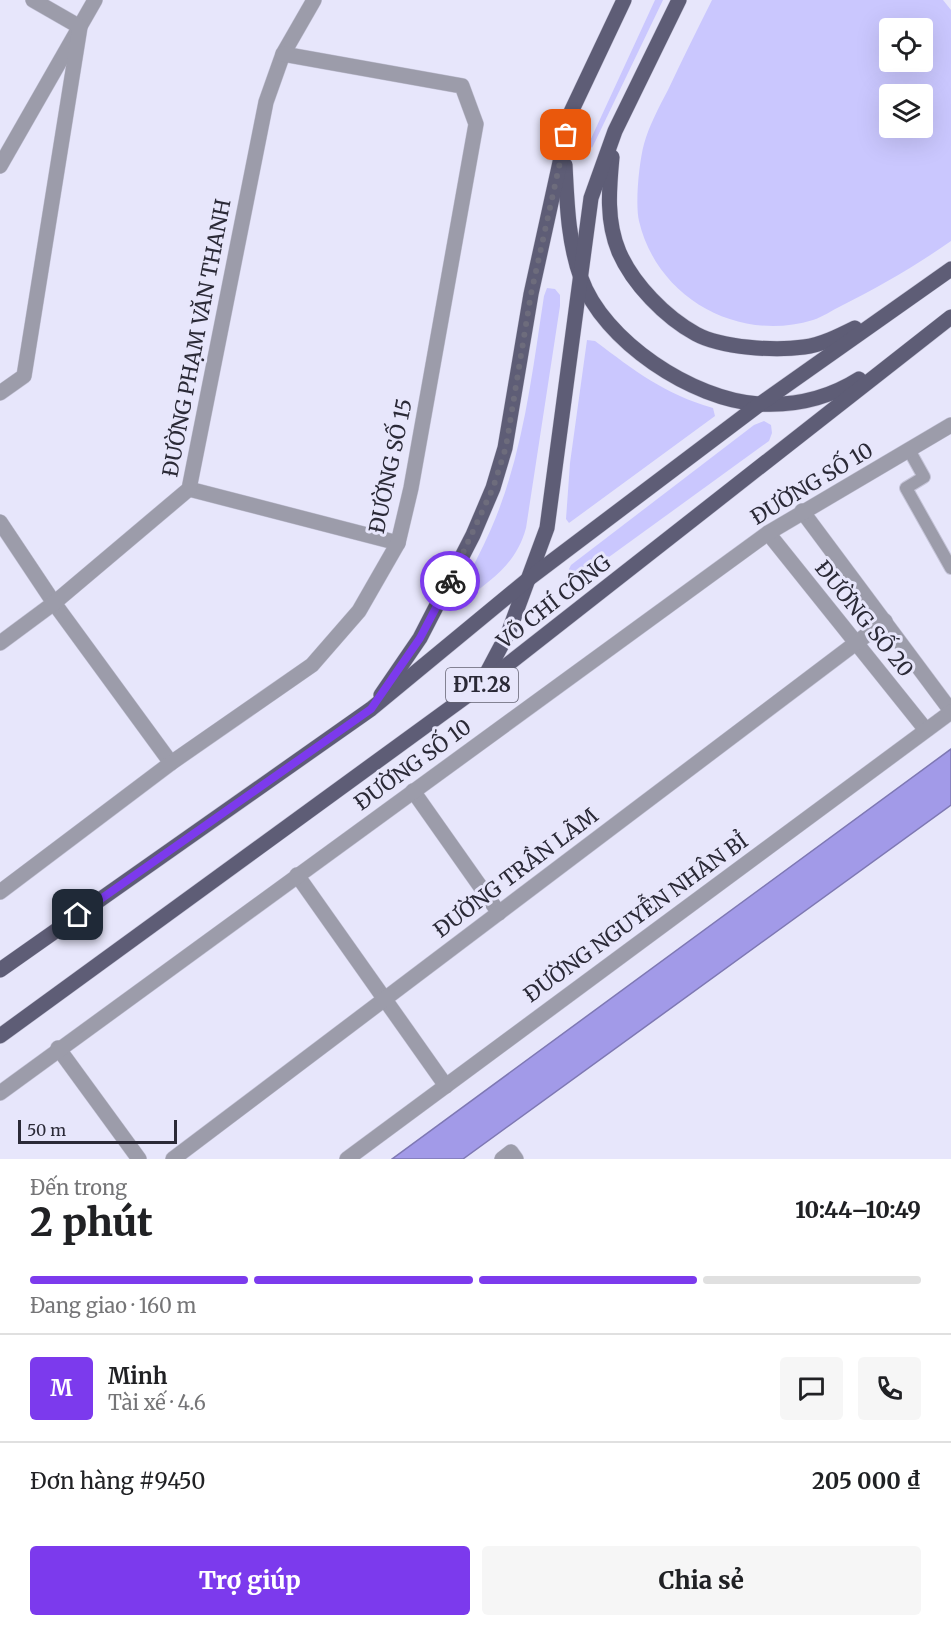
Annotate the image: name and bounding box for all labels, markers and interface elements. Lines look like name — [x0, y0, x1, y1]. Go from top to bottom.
map controls — [879, 18, 933, 138]
button: locate — [879, 18, 933, 72]
button: layers — [879, 84, 933, 138]
pin — [540, 109, 591, 160]
icon: bag — [549, 118, 582, 151]
street label: ĐƯỜNG PHẠM VĂN THANH — [155, 196, 237, 479]
street label: ĐƯỜNG SỐ 15 — [360, 395, 418, 536]
street label: ĐƯỜNG SỐ 10 — [744, 434, 878, 531]
street label: VÕ CHÍ CÔNG — [490, 548, 616, 655]
courier — [420, 551, 480, 611]
street label: ĐƯỜNG SỐ 20 — [809, 553, 922, 682]
icon: bike — [434, 565, 467, 598]
road number: ĐT.28 — [446, 668, 518, 702]
street label: ĐƯỜNG SỐ 10 — [347, 711, 477, 816]
street label: ĐƯỜNG TRẦN LÃM — [426, 799, 603, 943]
street label: ĐƯỜNG NGUYỄN NHÂN BỈ — [516, 824, 753, 1008]
pin — [52, 889, 103, 940]
icon: home — [61, 898, 94, 931]
scale bar — [18, 1117, 177, 1144]
text: 50 m — [27, 1120, 66, 1140]
text: Đến trong — [30, 1175, 127, 1200]
text: 10:44–10:49 — [795, 1196, 921, 1224]
text: 2 phút — [30, 1198, 153, 1247]
text: Đang giao · 160 m — [30, 1293, 196, 1318]
button: chat — [780, 1357, 843, 1420]
button: phone — [858, 1357, 921, 1420]
text: Minh — [108, 1362, 167, 1390]
text: M — [50, 1374, 73, 1402]
text: Tài xế · 4.6 — [108, 1390, 206, 1415]
text: Đơn hàng #9450 — [30, 1467, 205, 1495]
text: 205 000 ₫ — [812, 1467, 921, 1495]
button: Trợ giúp — [30, 1546, 470, 1615]
button: Chia sẻ — [482, 1546, 921, 1615]

